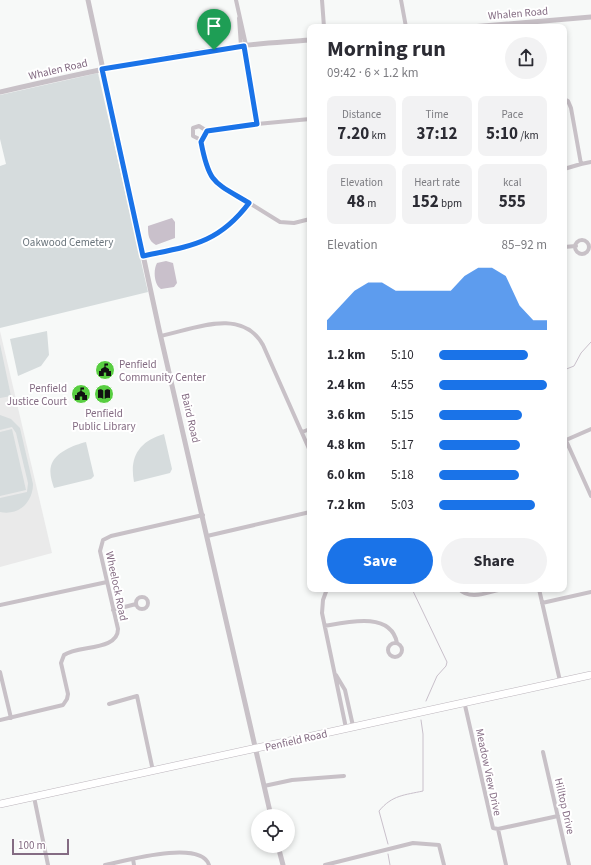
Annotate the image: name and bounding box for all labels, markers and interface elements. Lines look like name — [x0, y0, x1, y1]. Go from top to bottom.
street label: Whalen Road — [487, 3, 549, 24]
pin — [197, 9, 231, 50]
icon: arrive — [203, 15, 225, 37]
text: Morning run — [327, 33, 446, 65]
button: share — [505, 37, 547, 79]
street label: Whalen Road — [27, 55, 89, 84]
text: 09:42 · 6 × 1.2 km — [327, 64, 419, 82]
text: Distance — [342, 107, 381, 122]
text: Time — [425, 107, 449, 122]
text: Pace — [502, 107, 523, 122]
text: 7.20 — [337, 122, 369, 146]
text: 37:12 — [416, 122, 458, 146]
text: 5:10 — [486, 122, 518, 146]
text: km — [369, 128, 386, 143]
text: /km — [518, 128, 539, 143]
text: Elevation — [340, 175, 383, 190]
text: Heart rate — [414, 175, 460, 190]
text: kcal — [503, 175, 522, 190]
text: 48 — [347, 190, 365, 214]
text: 152 — [412, 190, 439, 214]
text: 555 — [499, 190, 526, 214]
text: m — [365, 196, 376, 211]
text: bpm — [439, 196, 462, 211]
park label: Oakwood Cemetery — [23, 235, 113, 250]
text: Elevation — [327, 236, 378, 254]
text: 85–92 m — [502, 236, 547, 254]
text: 1.2 km — [327, 346, 366, 364]
text: 5:10 — [391, 346, 414, 364]
place label: Penfield Community Center — [119, 357, 206, 385]
public building icon: Penfield Community Center — [94, 359, 116, 381]
text: 2.4 km — [327, 376, 366, 394]
text: 4:55 — [391, 376, 414, 394]
place label: Penfield Justice Court — [7, 381, 67, 409]
public building icon: Penfield Justice Court — [70, 383, 92, 405]
library icon: Penfield Public Library — [93, 383, 115, 405]
street label: Baird Road — [178, 392, 203, 444]
place label: Penfield Public Library — [72, 406, 136, 434]
text: 3.6 km — [327, 406, 366, 424]
text: 5:15 — [391, 406, 414, 424]
text: 4.8 km — [327, 436, 366, 454]
text: 5:17 — [391, 436, 414, 454]
text: 6.0 km — [327, 466, 366, 484]
text: 5:18 — [391, 466, 414, 484]
text: 7.2 km — [327, 496, 366, 514]
text: 5:03 — [391, 496, 414, 514]
button: Save — [327, 538, 433, 584]
button: Share — [441, 538, 547, 584]
street label: Wheelock Road — [102, 550, 131, 622]
street label: Penfield Road — [263, 726, 329, 755]
street label: Meadow View Drive — [472, 727, 505, 818]
street label: Hilltop Drive — [551, 777, 578, 836]
map controls — [251, 809, 295, 853]
button: locate — [251, 809, 295, 853]
scale bar — [12, 837, 69, 856]
text: 100 m — [18, 838, 46, 853]

